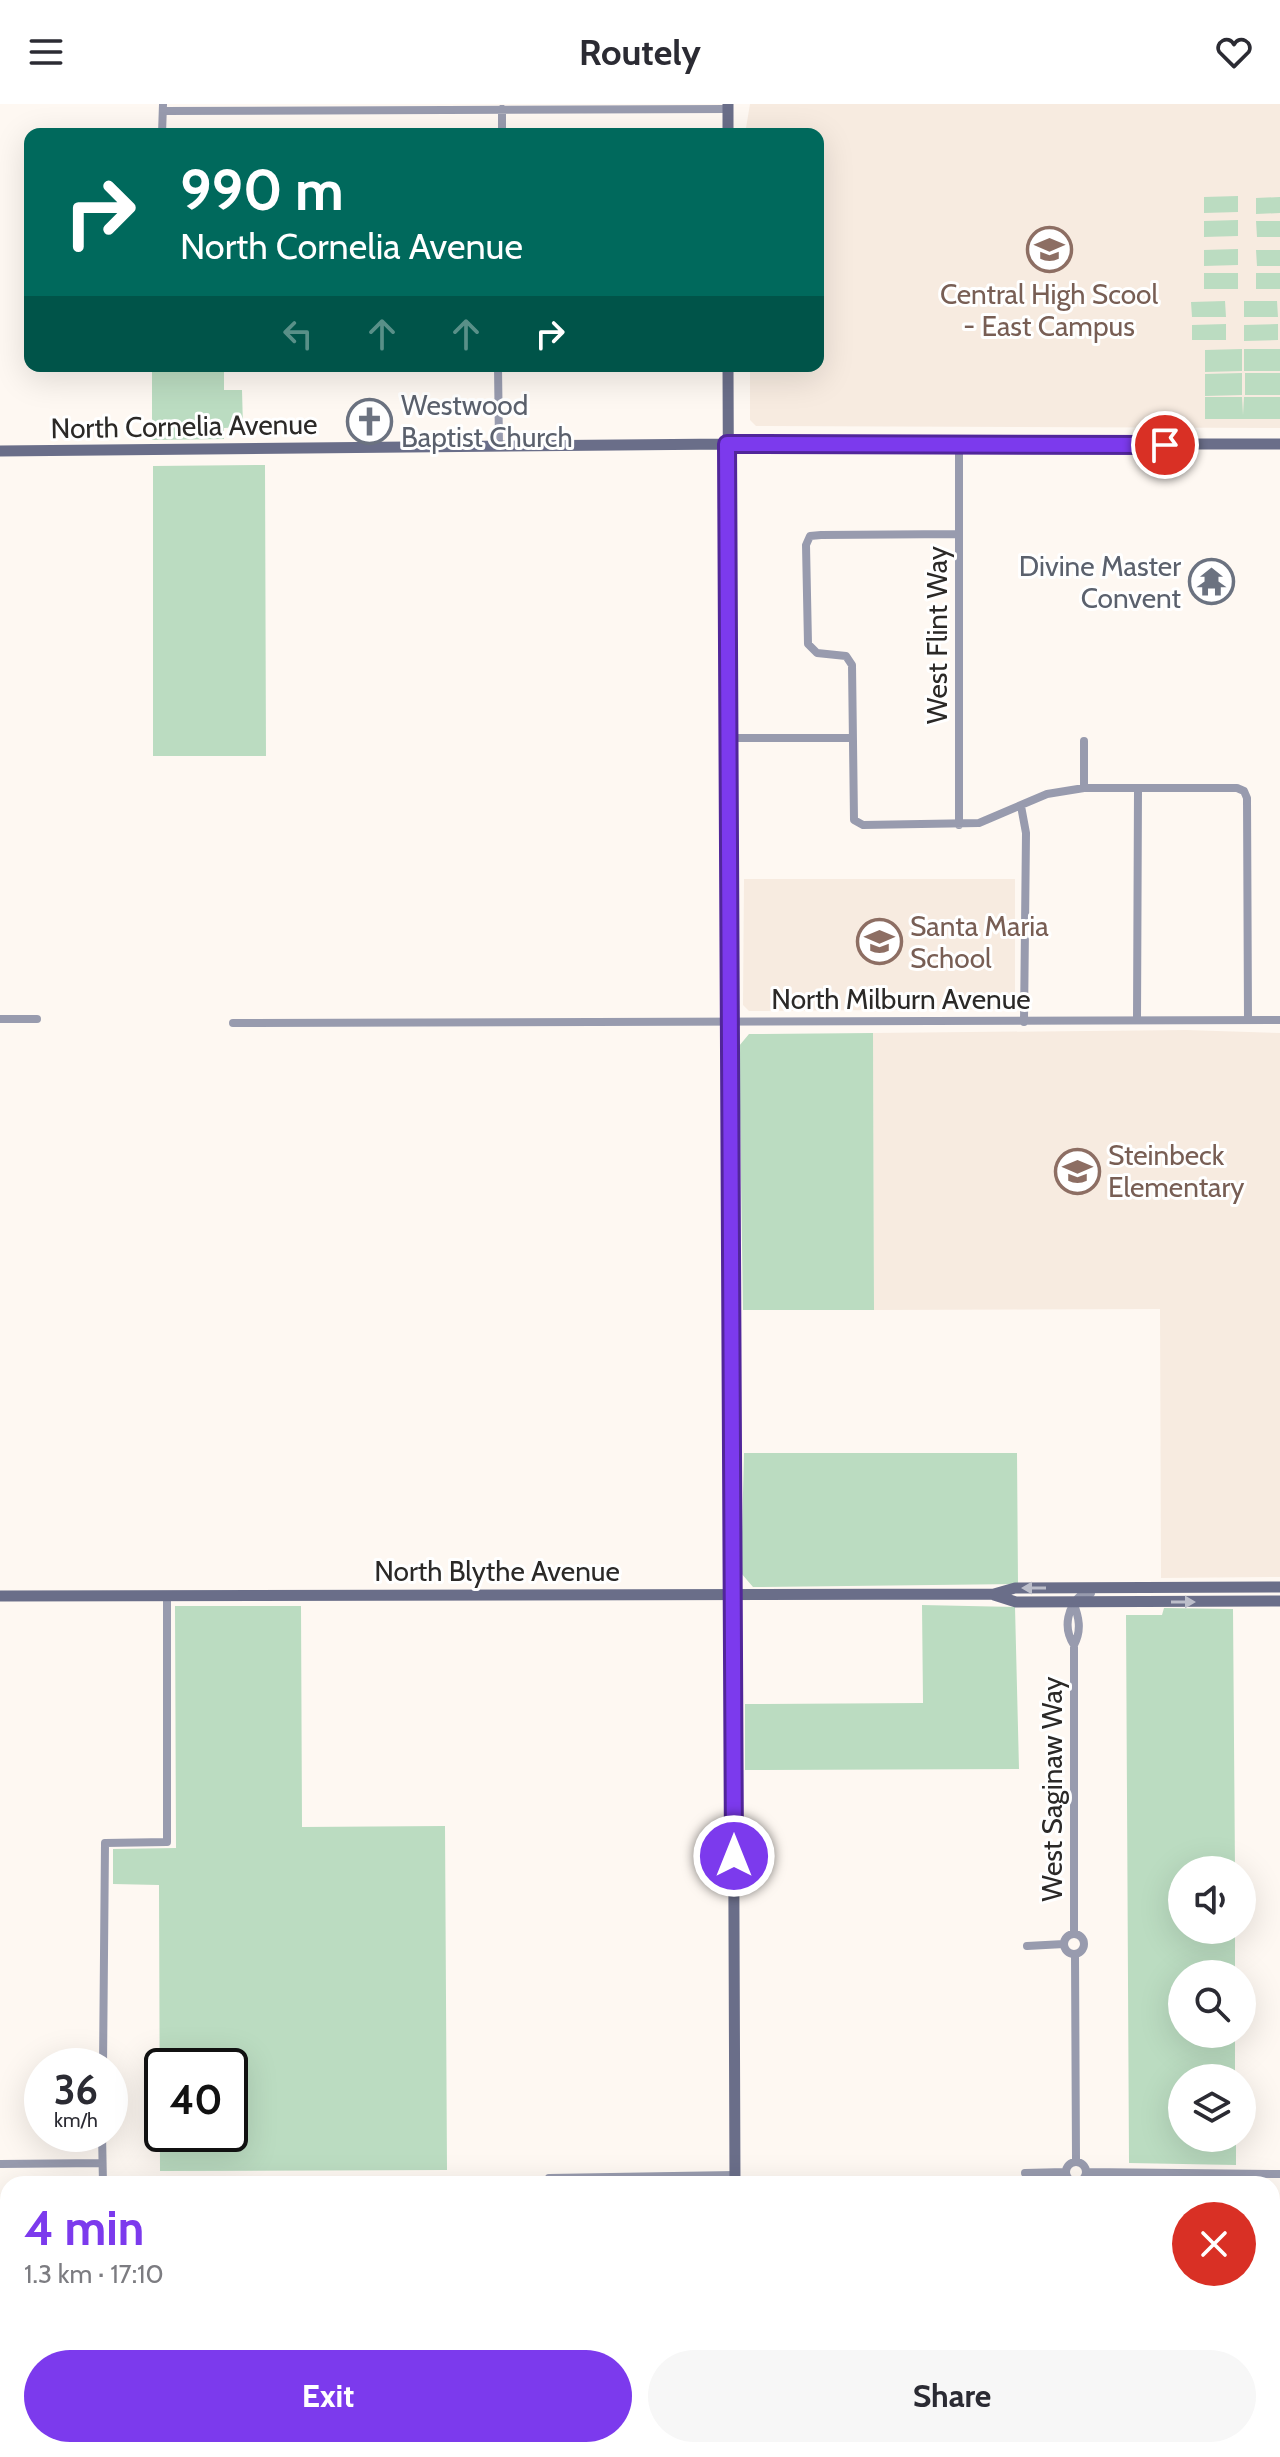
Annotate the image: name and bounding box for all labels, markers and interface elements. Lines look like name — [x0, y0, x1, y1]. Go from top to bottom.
icon: menu — [24, 30, 68, 74]
text: Routely — [579, 30, 701, 74]
icon: heart — [1212, 30, 1256, 74]
text: 990 m — [180, 156, 344, 224]
icon: right — [48, 160, 152, 264]
text: North Cornelia Avenue — [180, 224, 523, 268]
school or university icon: Central High Scool - East Campus — [1025, 226, 1073, 274]
place label: Central High Scool - East Campus — [940, 277, 1158, 343]
icon: left — [276, 312, 320, 356]
icon: ahead — [360, 312, 404, 356]
icon: ahead — [444, 312, 488, 356]
icon: right — [528, 312, 572, 356]
place label: Westwood Baptist Church — [401, 388, 573, 454]
church icon: Westwood Baptist Church — [346, 397, 394, 445]
street label: North Cornelia Avenue — [50, 407, 318, 445]
pin — [1131, 411, 1199, 479]
icon: arrive — [1143, 423, 1187, 467]
street label: West Flint Way — [920, 546, 954, 724]
place label: Divine Master Convent — [1019, 549, 1181, 615]
temple icon: Divine Master Convent — [1188, 558, 1236, 606]
place label: Santa Maria School — [910, 909, 1049, 975]
school or university icon: Santa Maria School — [855, 918, 903, 966]
street label: North Milburn Avenue — [771, 982, 1031, 1016]
place label: Steinbeck Elementary — [1108, 1138, 1245, 1204]
school or university icon: Steinbeck Elementary — [1053, 1147, 1101, 1195]
street label: North Blythe Avenue — [374, 1554, 620, 1588]
one-way arrow — [1021, 1582, 1046, 1594]
one-way arrow — [1171, 1596, 1196, 1608]
street label: West Saginaw Way — [1035, 1677, 1069, 1901]
position arrow — [692, 1814, 776, 1898]
map controls — [1168, 1856, 1256, 2152]
button: sound — [1168, 1856, 1256, 1944]
button: search — [1168, 1960, 1256, 2048]
speed limit sign: 40 — [144, 2048, 248, 2152]
button: layers — [1168, 2064, 1256, 2152]
text: 36 — [54, 2065, 98, 2114]
text: km/h — [54, 2108, 98, 2132]
text: 4 min — [24, 2199, 144, 2257]
button: close — [1172, 2202, 1256, 2286]
text: 1.3 km · 17:10 — [24, 2258, 164, 2290]
button: Exit — [24, 2350, 632, 2442]
button: Share — [648, 2350, 1256, 2442]

